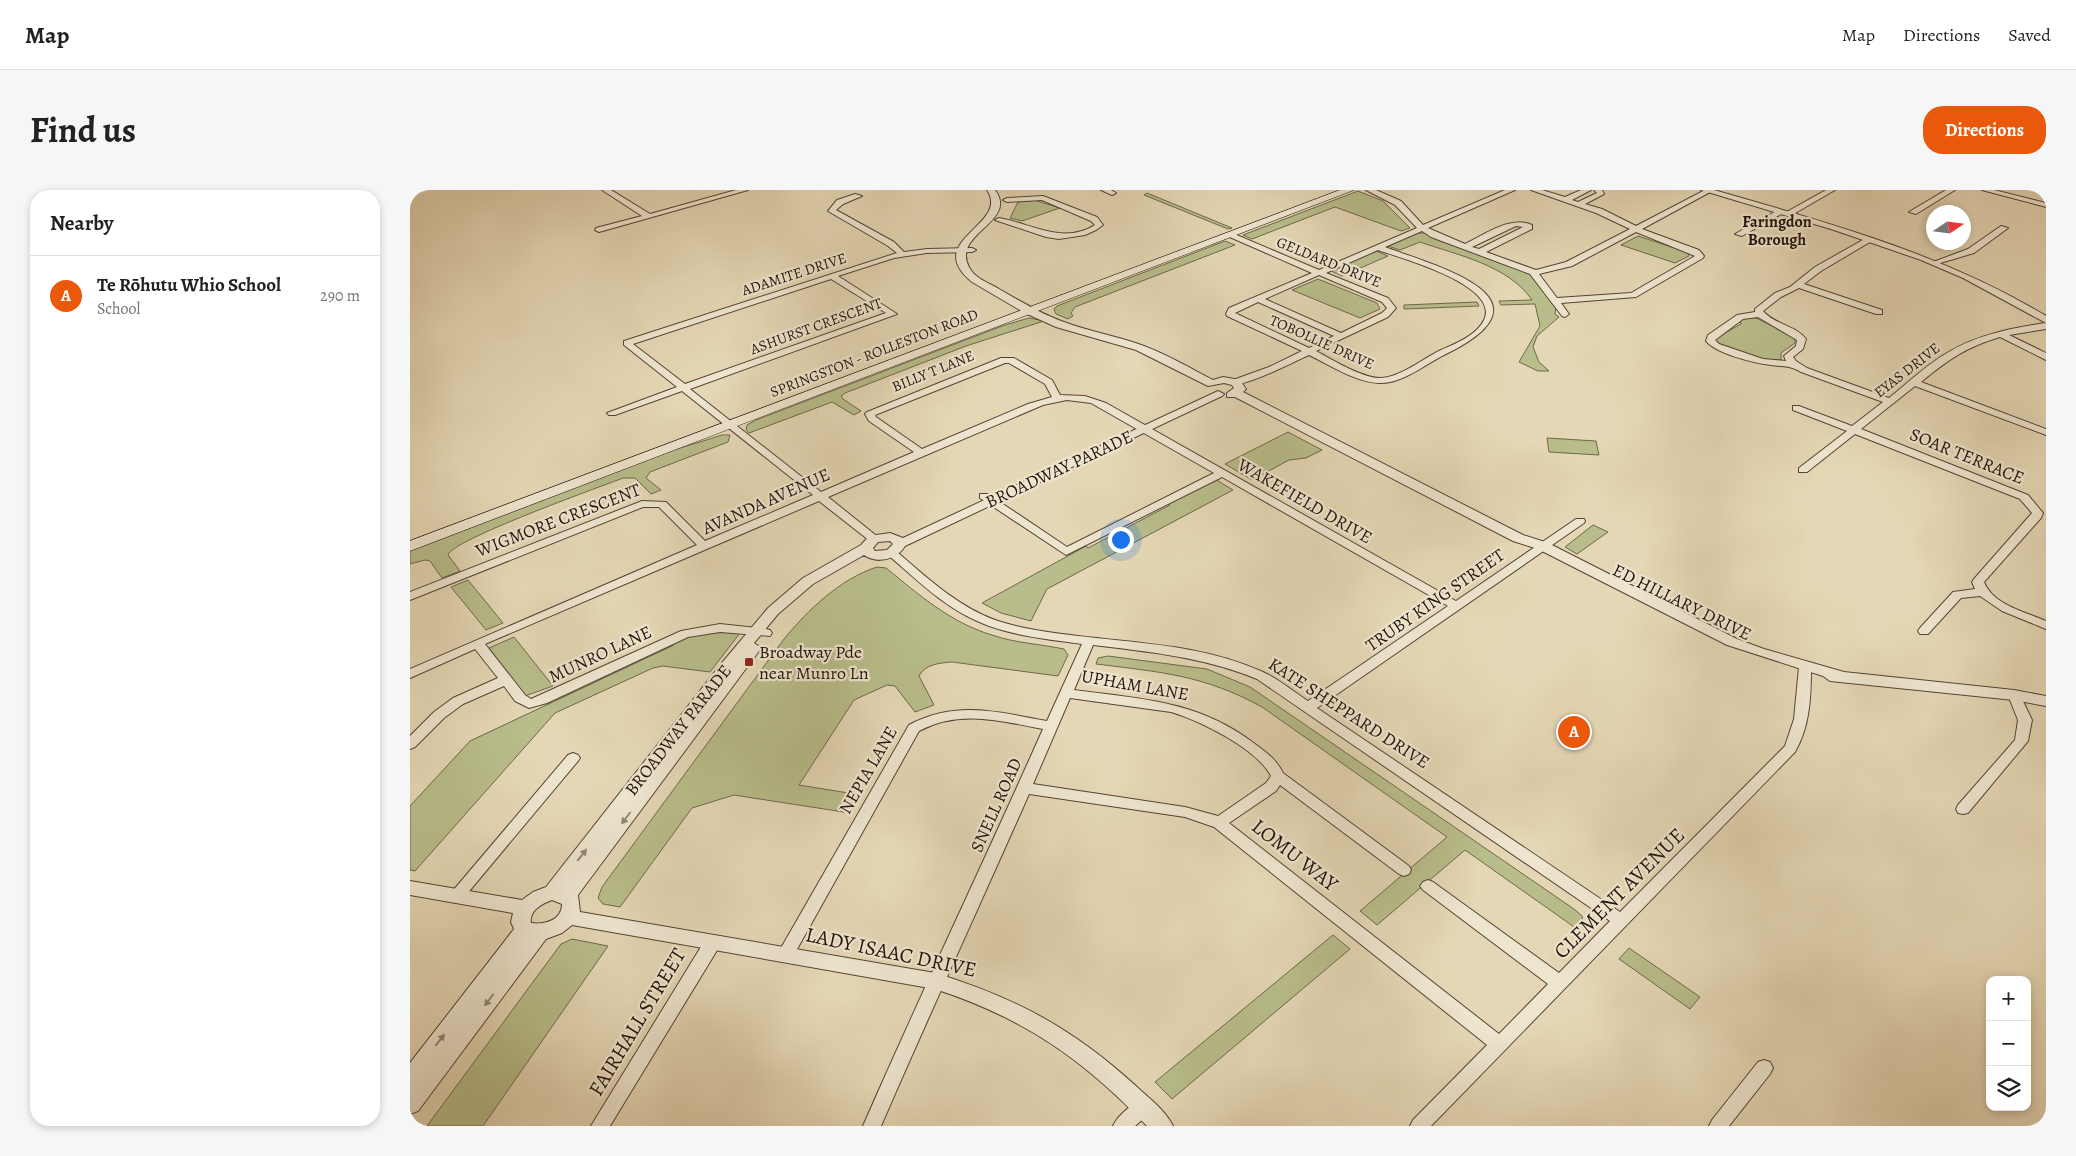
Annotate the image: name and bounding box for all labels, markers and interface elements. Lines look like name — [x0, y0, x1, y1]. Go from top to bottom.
text: Map — [25, 19, 69, 51]
text: Map — [1842, 23, 1875, 47]
text: Directions — [1903, 23, 1980, 47]
text: Saved — [2008, 23, 2051, 47]
text: Find us — [30, 106, 136, 154]
button: Directions — [1923, 106, 2046, 154]
north arrow — [1926, 205, 1971, 250]
text: Nearby — [50, 209, 113, 237]
district label: Faringdon Borough — [1742, 211, 1812, 251]
street label: GELDARD DRIVE — [1274, 232, 1384, 292]
street label: ADAMITE DRIVE — [738, 248, 849, 301]
text: Te Rōhutu Whio School — [97, 272, 281, 298]
text: A — [61, 285, 71, 307]
text: 290 m — [320, 285, 360, 307]
street label: ASHURST CRESCENT — [746, 293, 885, 359]
text: School — [97, 298, 140, 320]
street label: SPRINGSTON - ROLLESTON ROAD — [767, 304, 981, 402]
street label: TOBOLLIE DRIVE — [1266, 310, 1378, 374]
street label: EYAS DRIVE — [1870, 338, 1944, 402]
street label: BILLY T LANE — [889, 345, 977, 397]
street label: SOAR TERRACE — [1906, 422, 2028, 490]
street label: BROADWAY PARADE — [981, 424, 1137, 514]
street label: WAKEFIELD DRIVE — [1232, 452, 1377, 549]
street label: AVANDA AVENUE — [698, 462, 834, 540]
street label: WIGMORE CRESCENT — [471, 477, 644, 563]
your location — [1108, 527, 1134, 553]
street label: TRUBY KING STREET — [1361, 543, 1509, 657]
street label: ED HILLARY DRIVE — [1609, 558, 1755, 646]
street label: MUNRO LANE — [545, 620, 655, 688]
place label: Broadway Pde near Munro Ln — [759, 640, 869, 685]
street label: KATE SHEPPARD DRIVE — [1264, 652, 1434, 774]
marker: Broadway Pde near Munro Ln — [743, 656, 755, 668]
street label: BROADWAY PARADE — [619, 659, 737, 801]
street label: UPHAM LANE — [1079, 664, 1191, 706]
pin: A — [1558, 713, 1590, 751]
street label: NEPIA LANE — [833, 722, 903, 818]
street label: SNELL ROAD — [965, 754, 1027, 856]
one-way arrow — [621, 811, 631, 825]
street label: LOMU WAY — [1246, 812, 1345, 898]
street label: CLEMENT AVENUE — [1547, 821, 1691, 965]
one-way arrow — [576, 849, 587, 862]
street label: LADY ISAAC DRIVE — [803, 920, 979, 984]
street label: FAIRHALL STREET — [582, 942, 692, 1101]
map controls — [1986, 976, 2031, 1111]
button: + — [1986, 976, 2031, 1021]
one-way arrow — [483, 993, 494, 1006]
button: − — [1986, 1021, 2031, 1066]
one-way arrow — [434, 1034, 445, 1047]
button: layers — [1986, 1066, 2031, 1111]

